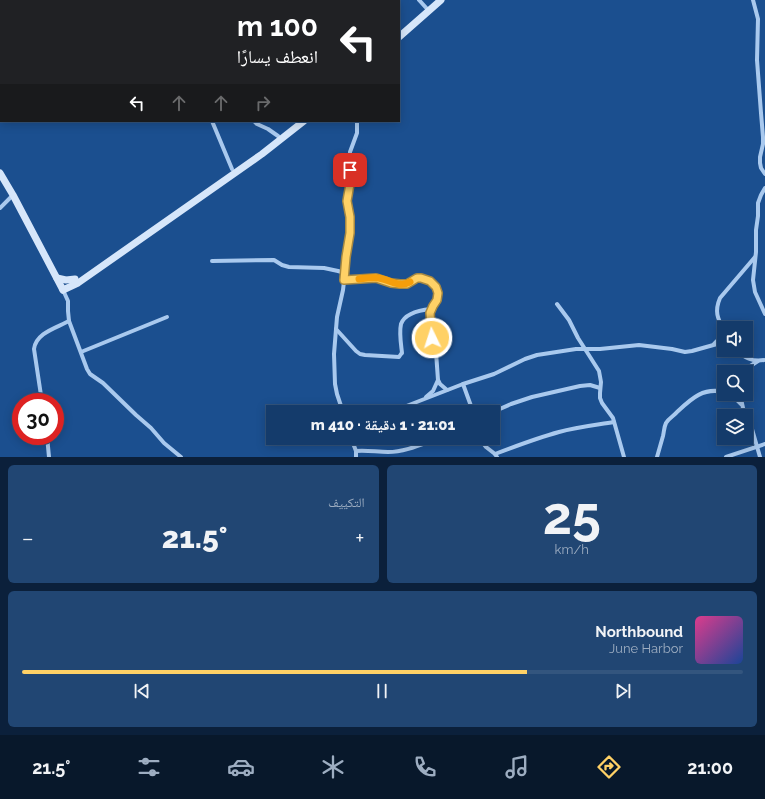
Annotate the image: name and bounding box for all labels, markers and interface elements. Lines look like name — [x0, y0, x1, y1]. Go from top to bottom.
text: 100 m — [237, 10, 318, 43]
icon: left — [332, 16, 384, 68]
text: انعطف يسارًا — [237, 46, 318, 67]
icon: left — [126, 92, 148, 114]
icon: ahead — [168, 92, 190, 114]
icon: ahead — [210, 92, 232, 114]
icon: right — [252, 92, 274, 114]
pin — [333, 153, 367, 187]
icon: arrive — [339, 159, 361, 181]
position arrow — [411, 317, 453, 359]
map controls — [717, 321, 753, 445]
button: sound — [717, 321, 753, 357]
button: search — [717, 365, 753, 401]
speed limit sign: 30 — [12, 393, 64, 445]
button: layers — [717, 409, 753, 445]
text: 21:01 · 1 دقيقة · 410 m — [311, 416, 455, 434]
text: 25 — [543, 485, 601, 546]
text: التكييف — [328, 495, 365, 510]
text: 21.5° — [162, 520, 227, 555]
text: − — [22, 525, 34, 551]
text: + — [355, 525, 365, 551]
text: km/h — [555, 542, 589, 557]
text: Northbound — [595, 623, 683, 641]
text: June Harbor — [609, 641, 683, 656]
icon: previous — [131, 680, 153, 702]
icon: pause — [371, 680, 393, 702]
icon: next — [612, 680, 634, 702]
icon: filters — [135, 753, 163, 781]
icon: car — [227, 753, 255, 781]
icon: climate — [319, 753, 347, 781]
icon: phone — [411, 753, 439, 781]
icon: music — [503, 753, 531, 781]
icon: directions — [595, 753, 623, 781]
text: 21.5° — [32, 757, 70, 778]
text: 21:00 — [687, 757, 733, 778]

